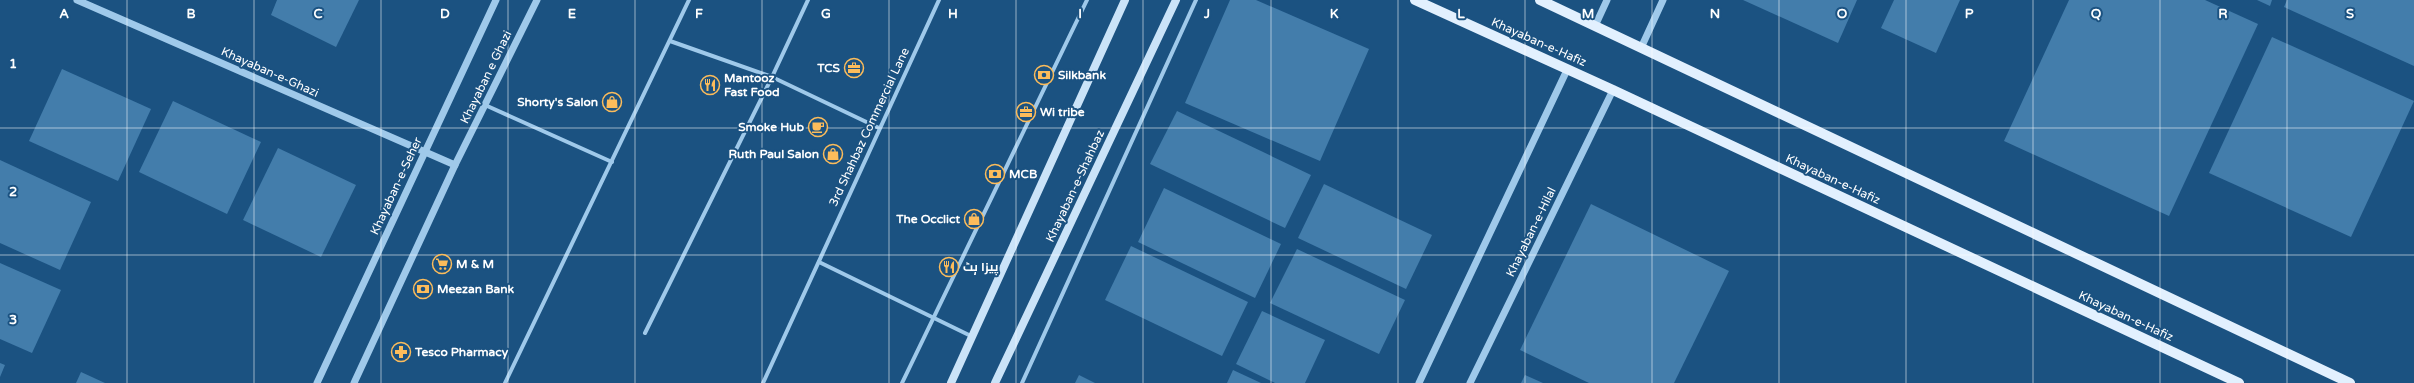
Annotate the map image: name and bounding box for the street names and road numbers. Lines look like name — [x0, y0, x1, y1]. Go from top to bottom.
street label: Khayaban-e-Hafiz — [1489, 15, 1589, 69]
street label: Khayaban e Ghazi — [457, 28, 515, 126]
street label: Khayaban-e-Ghazi — [219, 44, 321, 100]
street label: 3rd Shahbaz Commercial Lane — [826, 45, 912, 209]
street label: Khayaban-e-Shahbaz — [1043, 128, 1107, 244]
street label: Khayaban-e-Seher — [367, 135, 425, 237]
street label: Khayaban-e-Hafiz — [1784, 151, 1882, 207]
street label: Khayaban-e-Hilal — [1503, 185, 1559, 279]
street label: Khayaban-e-Hafiz — [2077, 288, 2175, 344]

